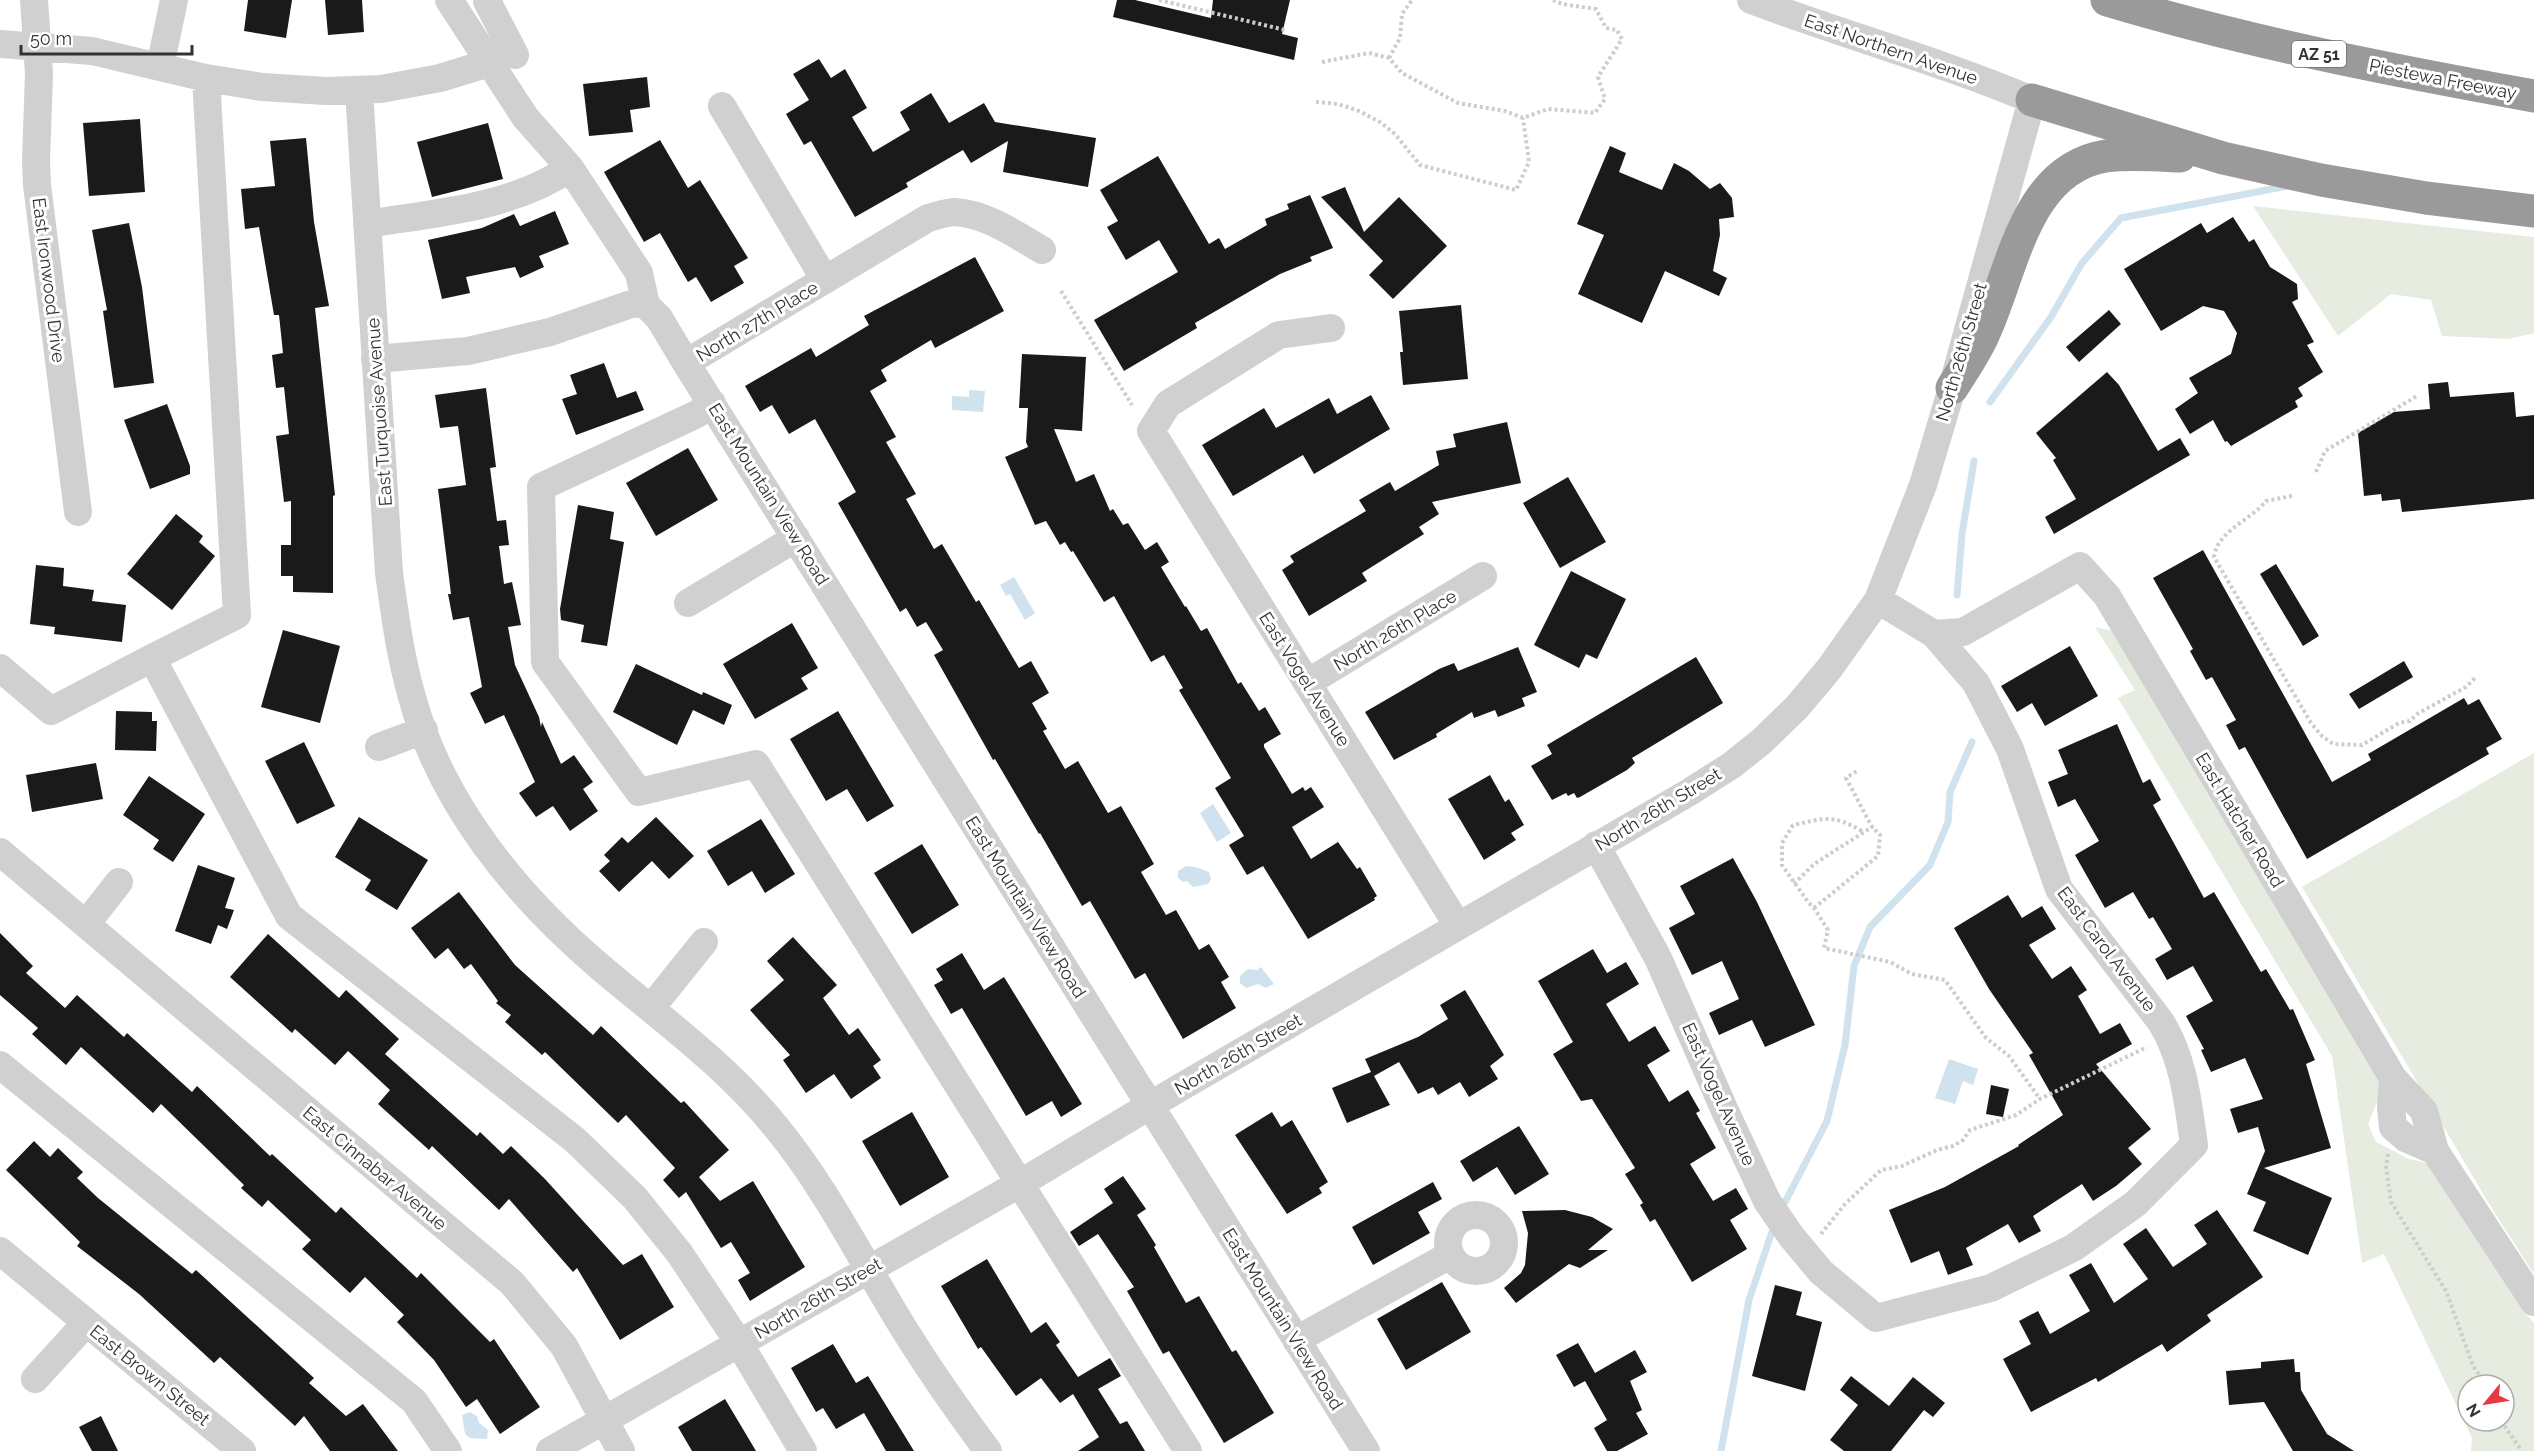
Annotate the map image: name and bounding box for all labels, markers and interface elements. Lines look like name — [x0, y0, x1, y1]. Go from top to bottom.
street label: East Northern Avenue — [1802, 9, 1981, 89]
scale bar — [21, 18, 192, 56]
text: 50 m — [30, 28, 72, 49]
road number: AZ 51 — [2292, 41, 2346, 67]
street label: Piestewa Freeway — [2367, 54, 2519, 104]
street label: East Ironwood Drive — [28, 196, 70, 364]
street label: North 27th Place — [692, 276, 822, 366]
street label: North 26th Street — [1931, 280, 1991, 424]
street label: East Turquoise Avenue — [362, 317, 396, 507]
street label: East Mountain View Road — [704, 399, 834, 589]
street label: North 26th Place — [1330, 585, 1461, 675]
street label: East Vogel Avenue — [1255, 608, 1355, 750]
street label: East Hatcher Road — [2191, 749, 2289, 891]
street label: North 26th Street — [1591, 763, 1725, 855]
street label: East Mountain View Road — [961, 812, 1091, 1002]
street label: East Carol Avenue — [2053, 883, 2161, 1016]
street label: North 26th Street — [1171, 1009, 1305, 1099]
street label: East Vogel Avenue — [1678, 1019, 1760, 1169]
street label: East Cinnabar Avenue — [299, 1102, 451, 1235]
street label: East Mountain View Road — [1218, 1224, 1348, 1414]
street label: North 26th Street — [751, 1253, 885, 1343]
street label: East Brown Street — [86, 1320, 214, 1430]
north arrow — [2456, 1373, 2516, 1433]
text: N — [2462, 1400, 2485, 1420]

